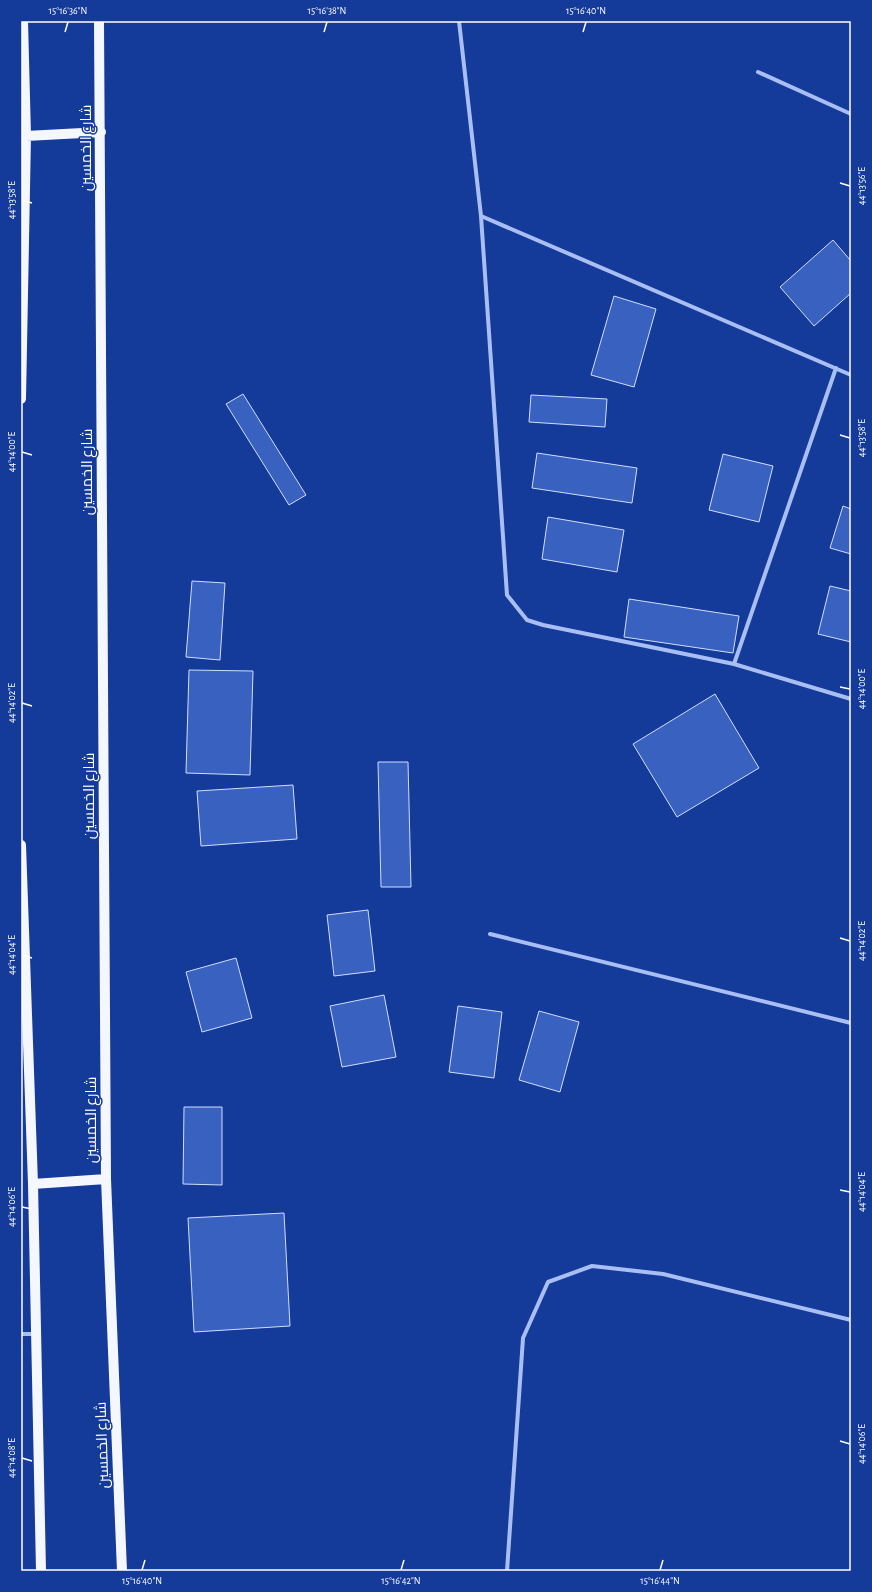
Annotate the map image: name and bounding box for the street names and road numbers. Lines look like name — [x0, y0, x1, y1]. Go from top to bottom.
street label: شارع الخمسين — [78, 105, 97, 191]
street label: شارع الخمسين — [79, 429, 98, 515]
street label: شارع الخمسين — [81, 753, 100, 839]
street label: شارع الخمسين — [83, 1077, 102, 1163]
street label: شارع الخمسين — [92, 1401, 115, 1489]

